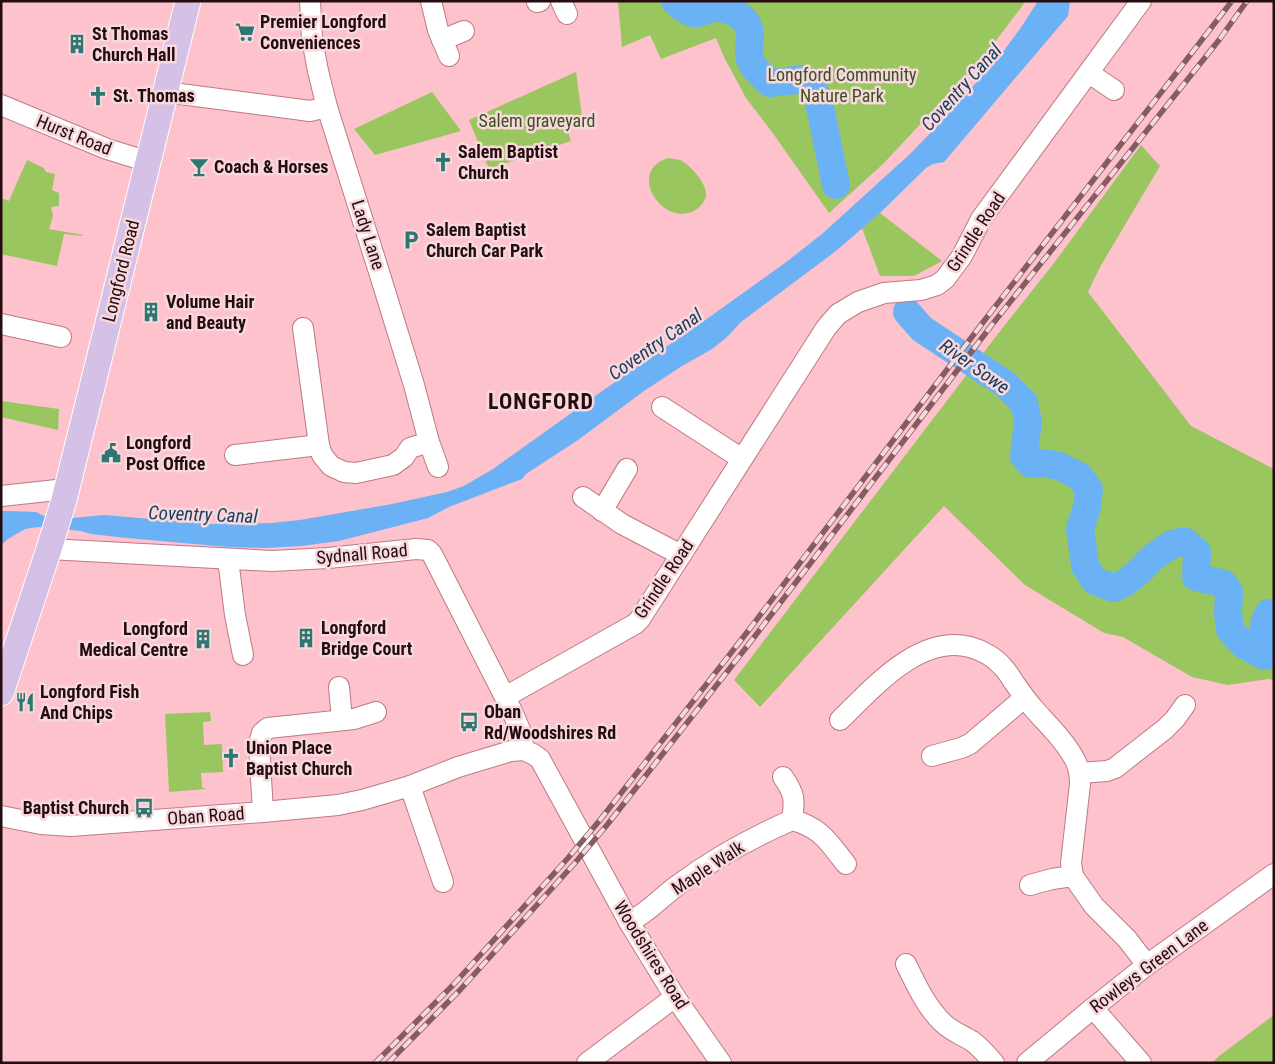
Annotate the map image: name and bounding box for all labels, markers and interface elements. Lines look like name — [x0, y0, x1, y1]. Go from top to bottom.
place label: Premier Longford Conveniences — [260, 11, 386, 53]
supermarket icon: Premier Longford Conveniences — [234, 21, 256, 43]
place label: St Thomas Church Hall — [92, 23, 176, 65]
building icon: St Thomas Church Hall — [66, 33, 88, 55]
water label: Coventry Canal — [916, 38, 1007, 136]
park label: Longford Community Nature Park — [767, 64, 917, 106]
church icon: St. Thomas — [87, 85, 109, 107]
place label: St. Thomas — [113, 85, 195, 106]
street label: Hurst Road — [34, 110, 115, 159]
park label: Salem graveyard — [479, 110, 595, 131]
place label: Salem Baptist Church — [458, 141, 559, 183]
church icon: Salem Baptist Church — [432, 151, 454, 173]
bar icon: Coach & Horses — [188, 156, 210, 178]
place label: Coach & Horses — [214, 156, 328, 177]
street label: Grindle Road — [942, 188, 1009, 276]
street label: Lady Lane — [347, 197, 390, 272]
street label: Longford Road — [98, 218, 143, 324]
place label: Salem Baptist Church Car Park — [426, 219, 543, 261]
parking icon: Salem Baptist Church Car Park — [400, 229, 422, 251]
place label: Volume Hair and Beauty — [166, 291, 255, 333]
building icon: Volume Hair and Beauty — [140, 301, 162, 323]
water label: Coventry Canal — [604, 303, 707, 385]
water label: River Sowe — [935, 334, 1014, 399]
district label: LONGFORD — [488, 389, 594, 414]
place label: Longford Post Office — [126, 432, 206, 474]
public building icon: Longford Post Office — [100, 442, 122, 464]
water label: Coventry Canal — [148, 501, 259, 528]
street label: Grindle Road — [630, 535, 698, 622]
street label: Sydnall Road — [315, 539, 408, 568]
place label: Longford Bridge Court — [321, 617, 413, 659]
place label: Longford Medical Centre — [79, 618, 188, 660]
building icon: Longford Bridge Court — [295, 627, 317, 649]
building icon: Longford Medical Centre — [192, 628, 214, 650]
place label: Longford Fish And Chips — [40, 681, 139, 723]
restaurant icon: Longford Fish And Chips — [14, 691, 36, 713]
place label: Oban Rd/Woodshires Rd — [484, 701, 616, 743]
bus stop icon: Oban Rd/Woodshires Rd — [458, 711, 480, 733]
place label: Union Place Baptist Church — [246, 737, 352, 779]
church icon: Union Place Baptist Church — [220, 747, 242, 769]
place label: Baptist Church — [23, 797, 129, 818]
bus stop icon: Baptist Church — [133, 797, 155, 819]
street label: Oban Road — [167, 802, 245, 829]
street label: Maple Walk — [668, 836, 748, 899]
street label: Woodshires Road — [610, 897, 693, 1013]
street label: Rowleys Green Lane — [1085, 914, 1212, 1017]

